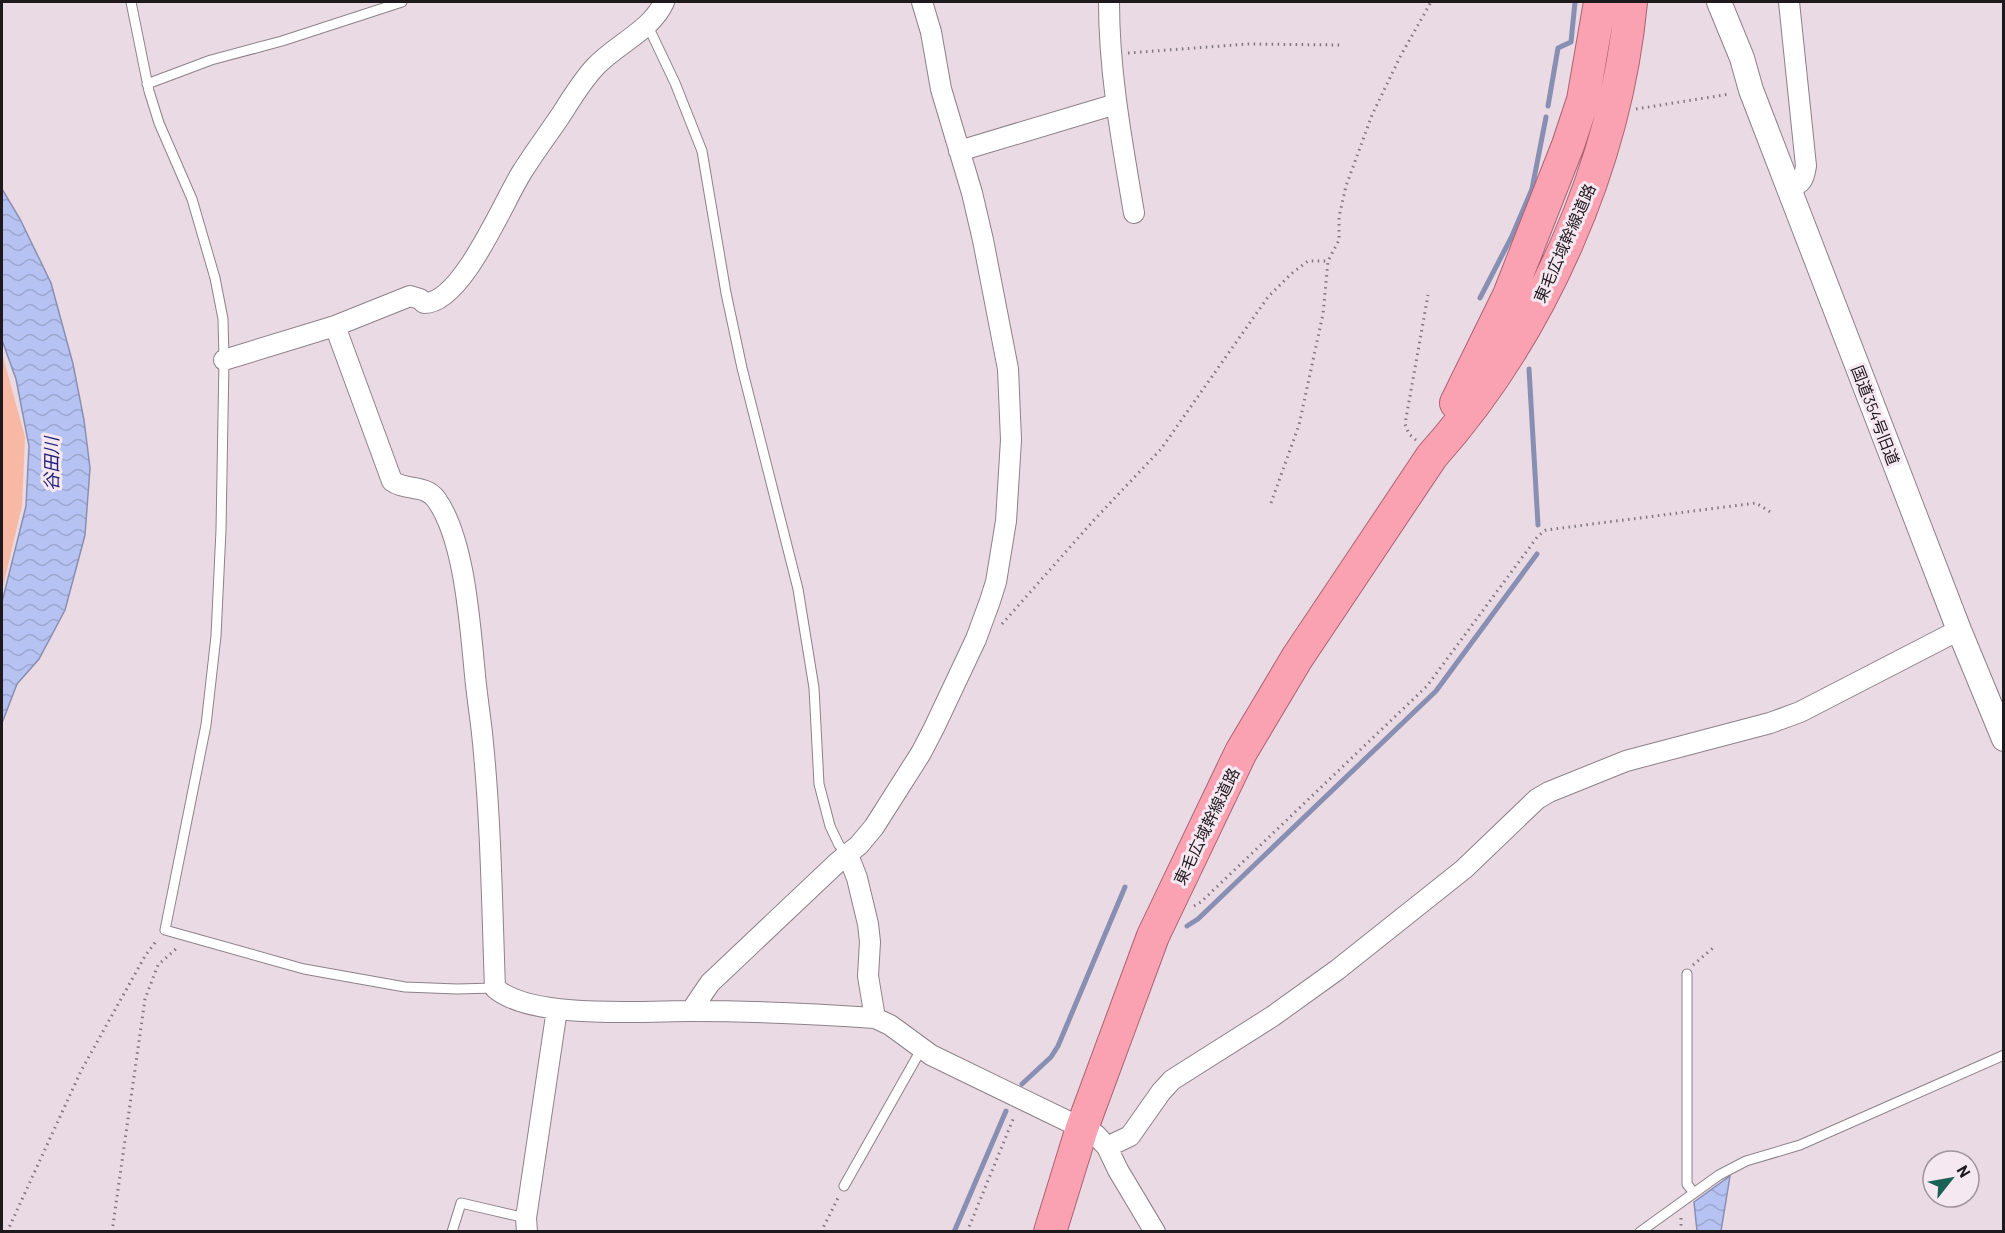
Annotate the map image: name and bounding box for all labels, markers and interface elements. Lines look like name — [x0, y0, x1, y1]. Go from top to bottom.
street label: 東毛広域幹線道路 — [1529, 181, 1599, 305]
street label: 国道354号旧道 — [1848, 362, 1904, 468]
water label: 谷田川 — [40, 435, 62, 491]
street label: 東毛広域幹線道路 — [1169, 764, 1243, 888]
north arrow — [1921, 1149, 1981, 1209]
text: N — [1953, 1162, 1975, 1180]

